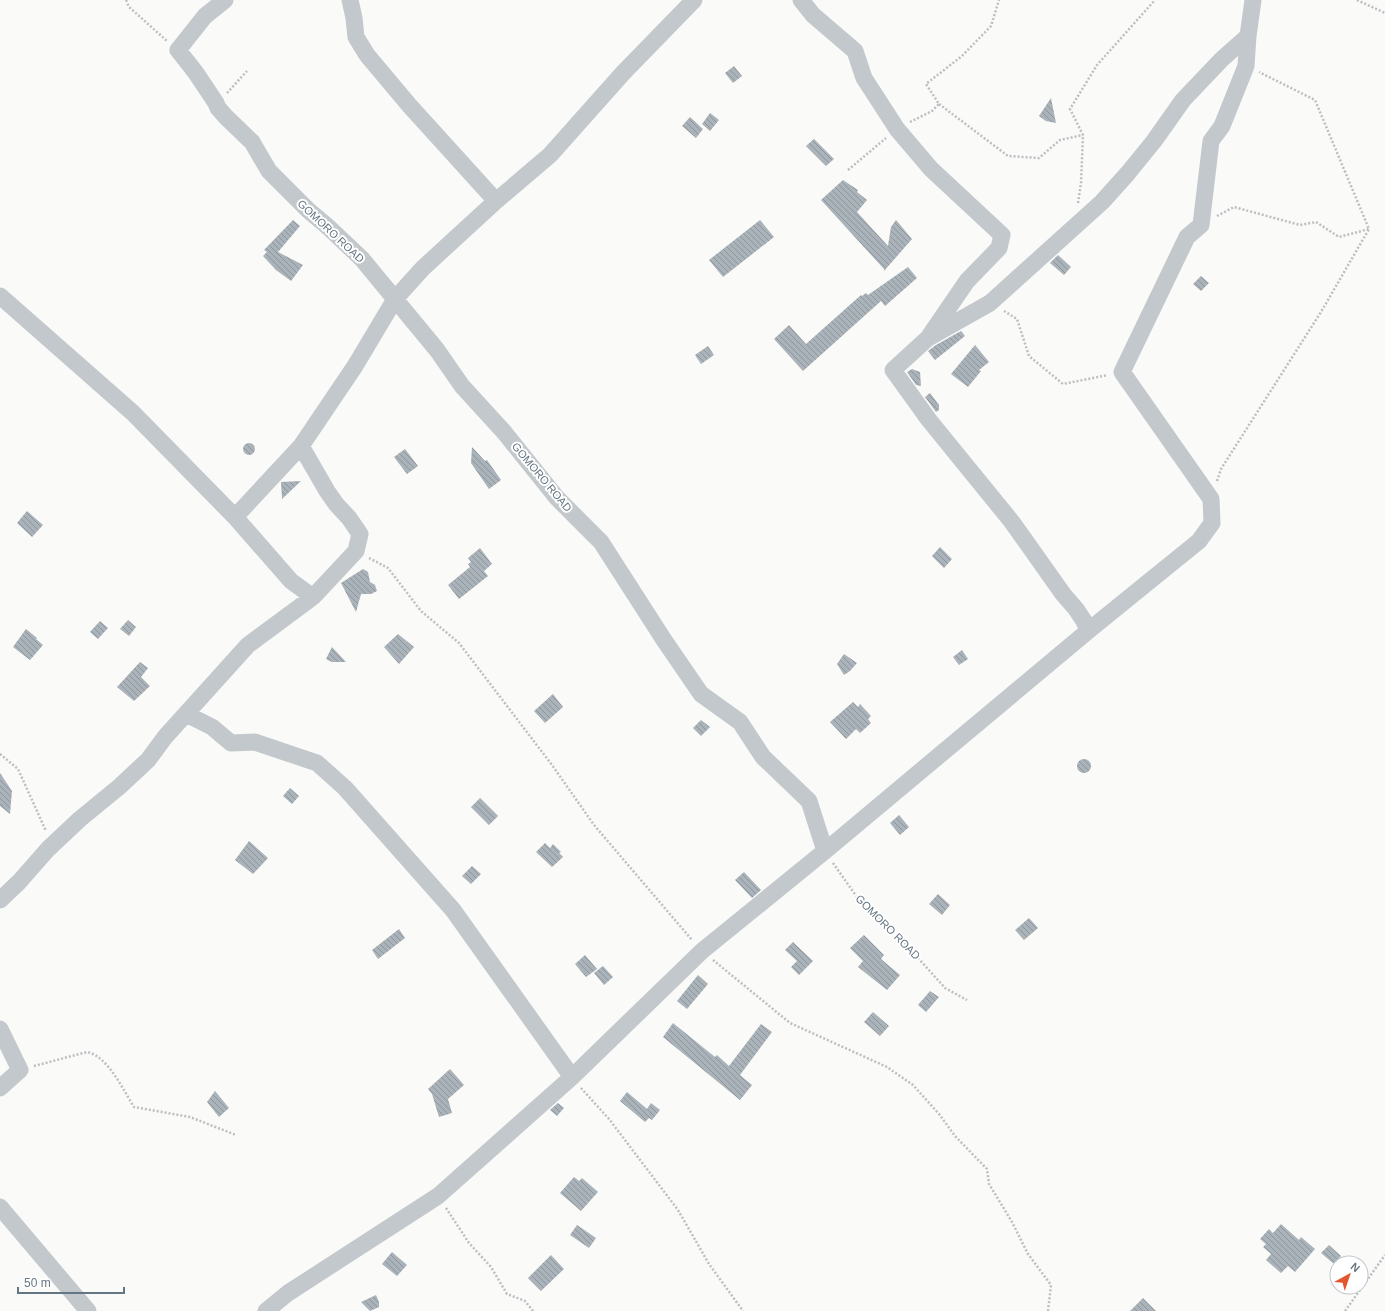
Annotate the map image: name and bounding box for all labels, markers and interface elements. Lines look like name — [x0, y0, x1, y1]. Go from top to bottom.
street label: GOMORO ROAD — [295, 197, 367, 265]
street label: GOMORO ROAD — [510, 440, 574, 514]
street label: GOMORO ROAD — [853, 892, 923, 962]
north arrow — [1329, 1255, 1369, 1295]
text: N — [1349, 1260, 1362, 1275]
scale bar — [18, 1269, 124, 1295]
text: 50 m — [24, 1276, 51, 1290]

